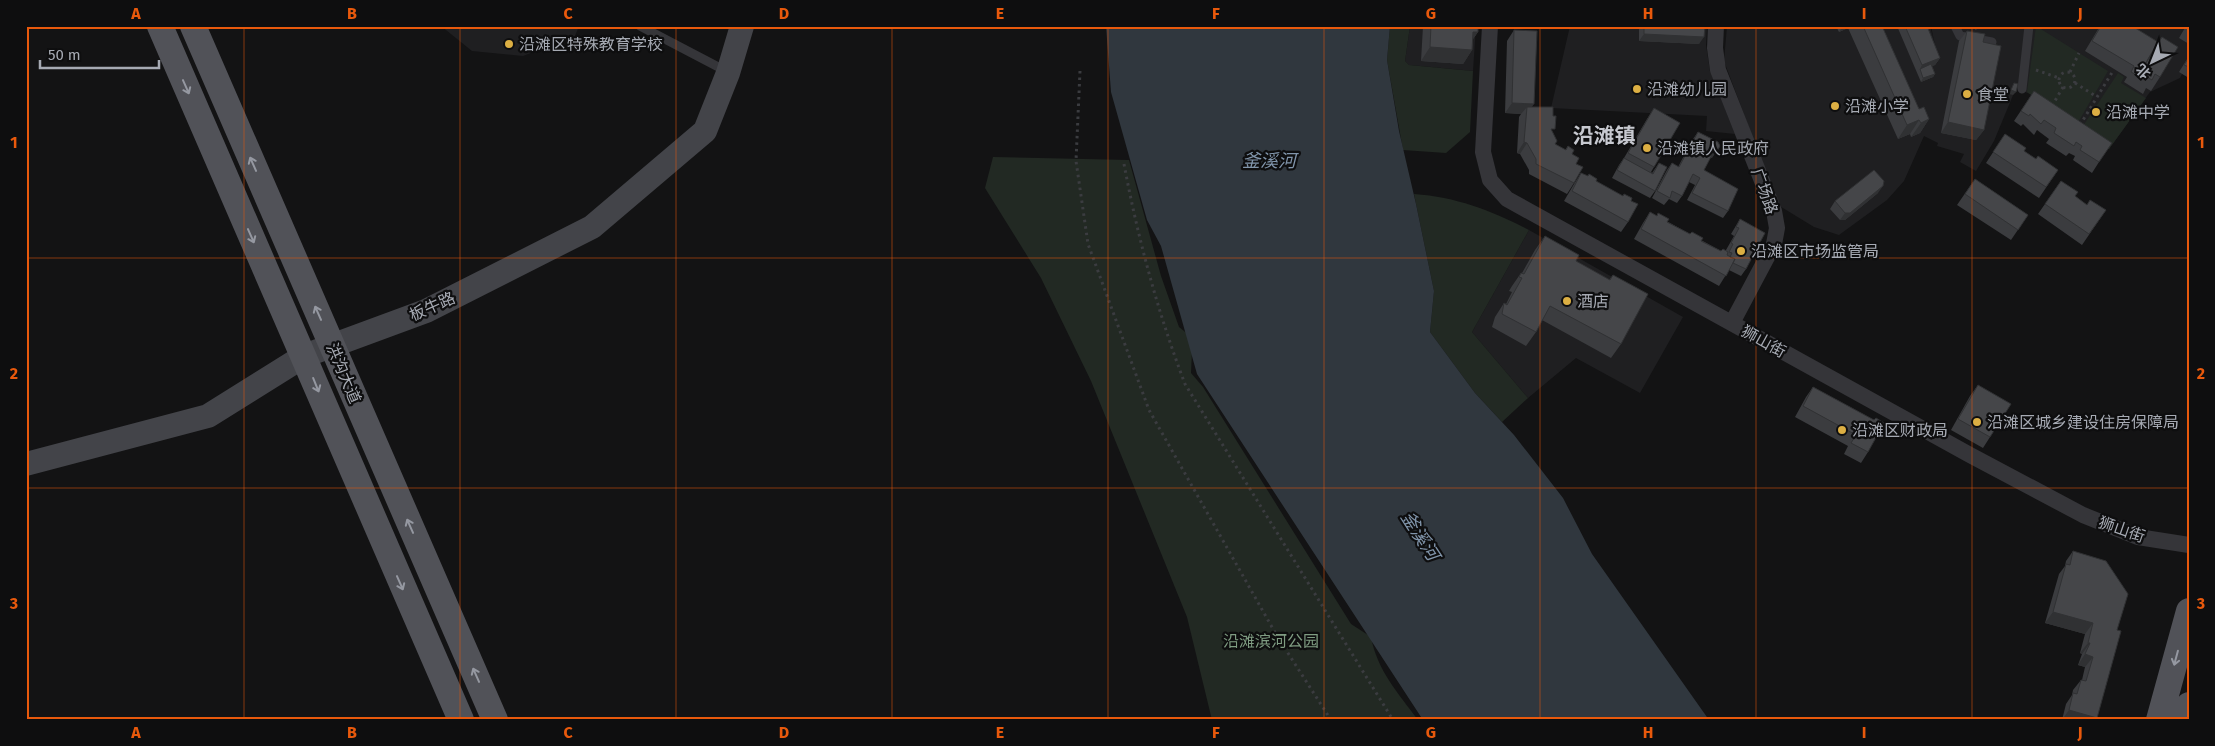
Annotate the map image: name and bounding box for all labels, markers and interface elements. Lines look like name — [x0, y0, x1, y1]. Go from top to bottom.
text: A — [130, 4, 141, 23]
text: B — [347, 4, 357, 23]
text: C — [563, 4, 573, 23]
text: D — [779, 4, 789, 23]
text: E — [996, 4, 1004, 23]
text: F — [1212, 4, 1220, 23]
text: G — [1426, 4, 1436, 23]
text: H — [1643, 4, 1653, 23]
text: I — [1862, 4, 1866, 23]
text: J — [2076, 4, 2083, 23]
place label: 沿滩区特殊教育学校 — [519, 35, 663, 54]
scale bar — [40, 38, 159, 70]
marker: 沿滩区特殊教育学校 — [503, 38, 515, 50]
north arrow — [2128, 38, 2178, 88]
text: 50 m — [48, 46, 81, 64]
text: 北 — [2133, 60, 2154, 82]
one-way arrow — [182, 79, 192, 94]
place label: 沿滩幼儿园 — [1647, 80, 1727, 99]
marker: 沿滩幼儿园 — [1631, 83, 1643, 95]
place label: 食堂 — [1977, 85, 2009, 104]
marker: 食堂 — [1961, 88, 1973, 100]
place label: 沿滩小学 — [1845, 97, 1909, 116]
marker: 沿滩小学 — [1829, 100, 1841, 112]
place label: 沿滩中学 — [2106, 103, 2170, 122]
marker: 沿滩中学 — [2090, 106, 2102, 118]
district label: 沿滩镇 — [1573, 123, 1636, 149]
text: 1 — [10, 133, 18, 152]
text: 1 — [2197, 133, 2205, 152]
place label: 沿滩镇人民政府 — [1657, 139, 1769, 158]
marker: 沿滩镇人民政府 — [1641, 142, 1653, 154]
water label: 釜溪河 — [1242, 150, 1299, 172]
one-way arrow — [247, 157, 257, 172]
street label: 广场路 — [1747, 165, 1782, 217]
one-way arrow — [247, 228, 257, 243]
place label: 沿滩区市场监管局 — [1751, 242, 1879, 261]
marker: 沿滩区市场监管局 — [1735, 245, 1747, 257]
street label: 板牛路 — [406, 288, 458, 325]
place label: 酒店 — [1577, 292, 1609, 311]
marker: 酒店 — [1561, 295, 1573, 307]
one-way arrow — [313, 306, 323, 321]
street label: 狮山街 — [1738, 321, 1789, 361]
street label: 洪沟大道 — [322, 340, 365, 406]
text: 2 — [10, 364, 18, 383]
text: 2 — [2197, 364, 2205, 383]
one-way arrow — [312, 377, 321, 392]
place label: 沿滩区城乡建设住房保障局 — [1987, 413, 2179, 432]
marker: 沿滩区城乡建设住房保障局 — [1971, 416, 1983, 428]
place label: 沿滩区财政局 — [1852, 421, 1948, 440]
marker: 沿滩区财政局 — [1836, 424, 1848, 436]
water label: 釜溪河 — [1396, 507, 1446, 567]
street label: 狮山街 — [2096, 513, 2148, 546]
one-way arrow — [405, 519, 415, 534]
one-way arrow — [396, 575, 406, 590]
text: 3 — [9, 594, 18, 613]
text: 3 — [2196, 594, 2205, 613]
park label: 沿滩滨河公园 — [1223, 632, 1319, 651]
one-way arrow — [2170, 649, 2180, 665]
one-way arrow — [470, 668, 480, 683]
text: A — [130, 723, 141, 742]
text: B — [347, 723, 357, 742]
text: C — [563, 723, 573, 742]
text: D — [779, 723, 789, 742]
text: E — [996, 723, 1004, 742]
text: F — [1212, 723, 1220, 742]
text: G — [1426, 723, 1436, 742]
text: H — [1643, 723, 1653, 742]
text: I — [1862, 723, 1866, 742]
text: J — [2076, 723, 2083, 742]

